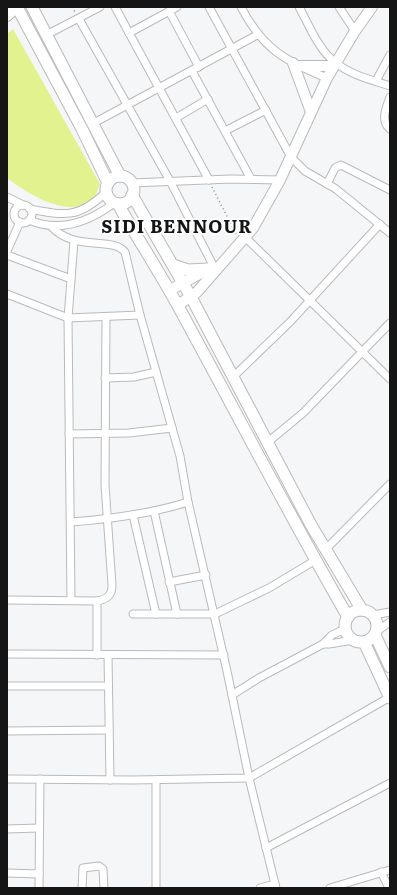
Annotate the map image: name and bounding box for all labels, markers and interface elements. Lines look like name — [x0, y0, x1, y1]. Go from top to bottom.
district label: SIDI BENNOUR — [101, 212, 253, 239]

